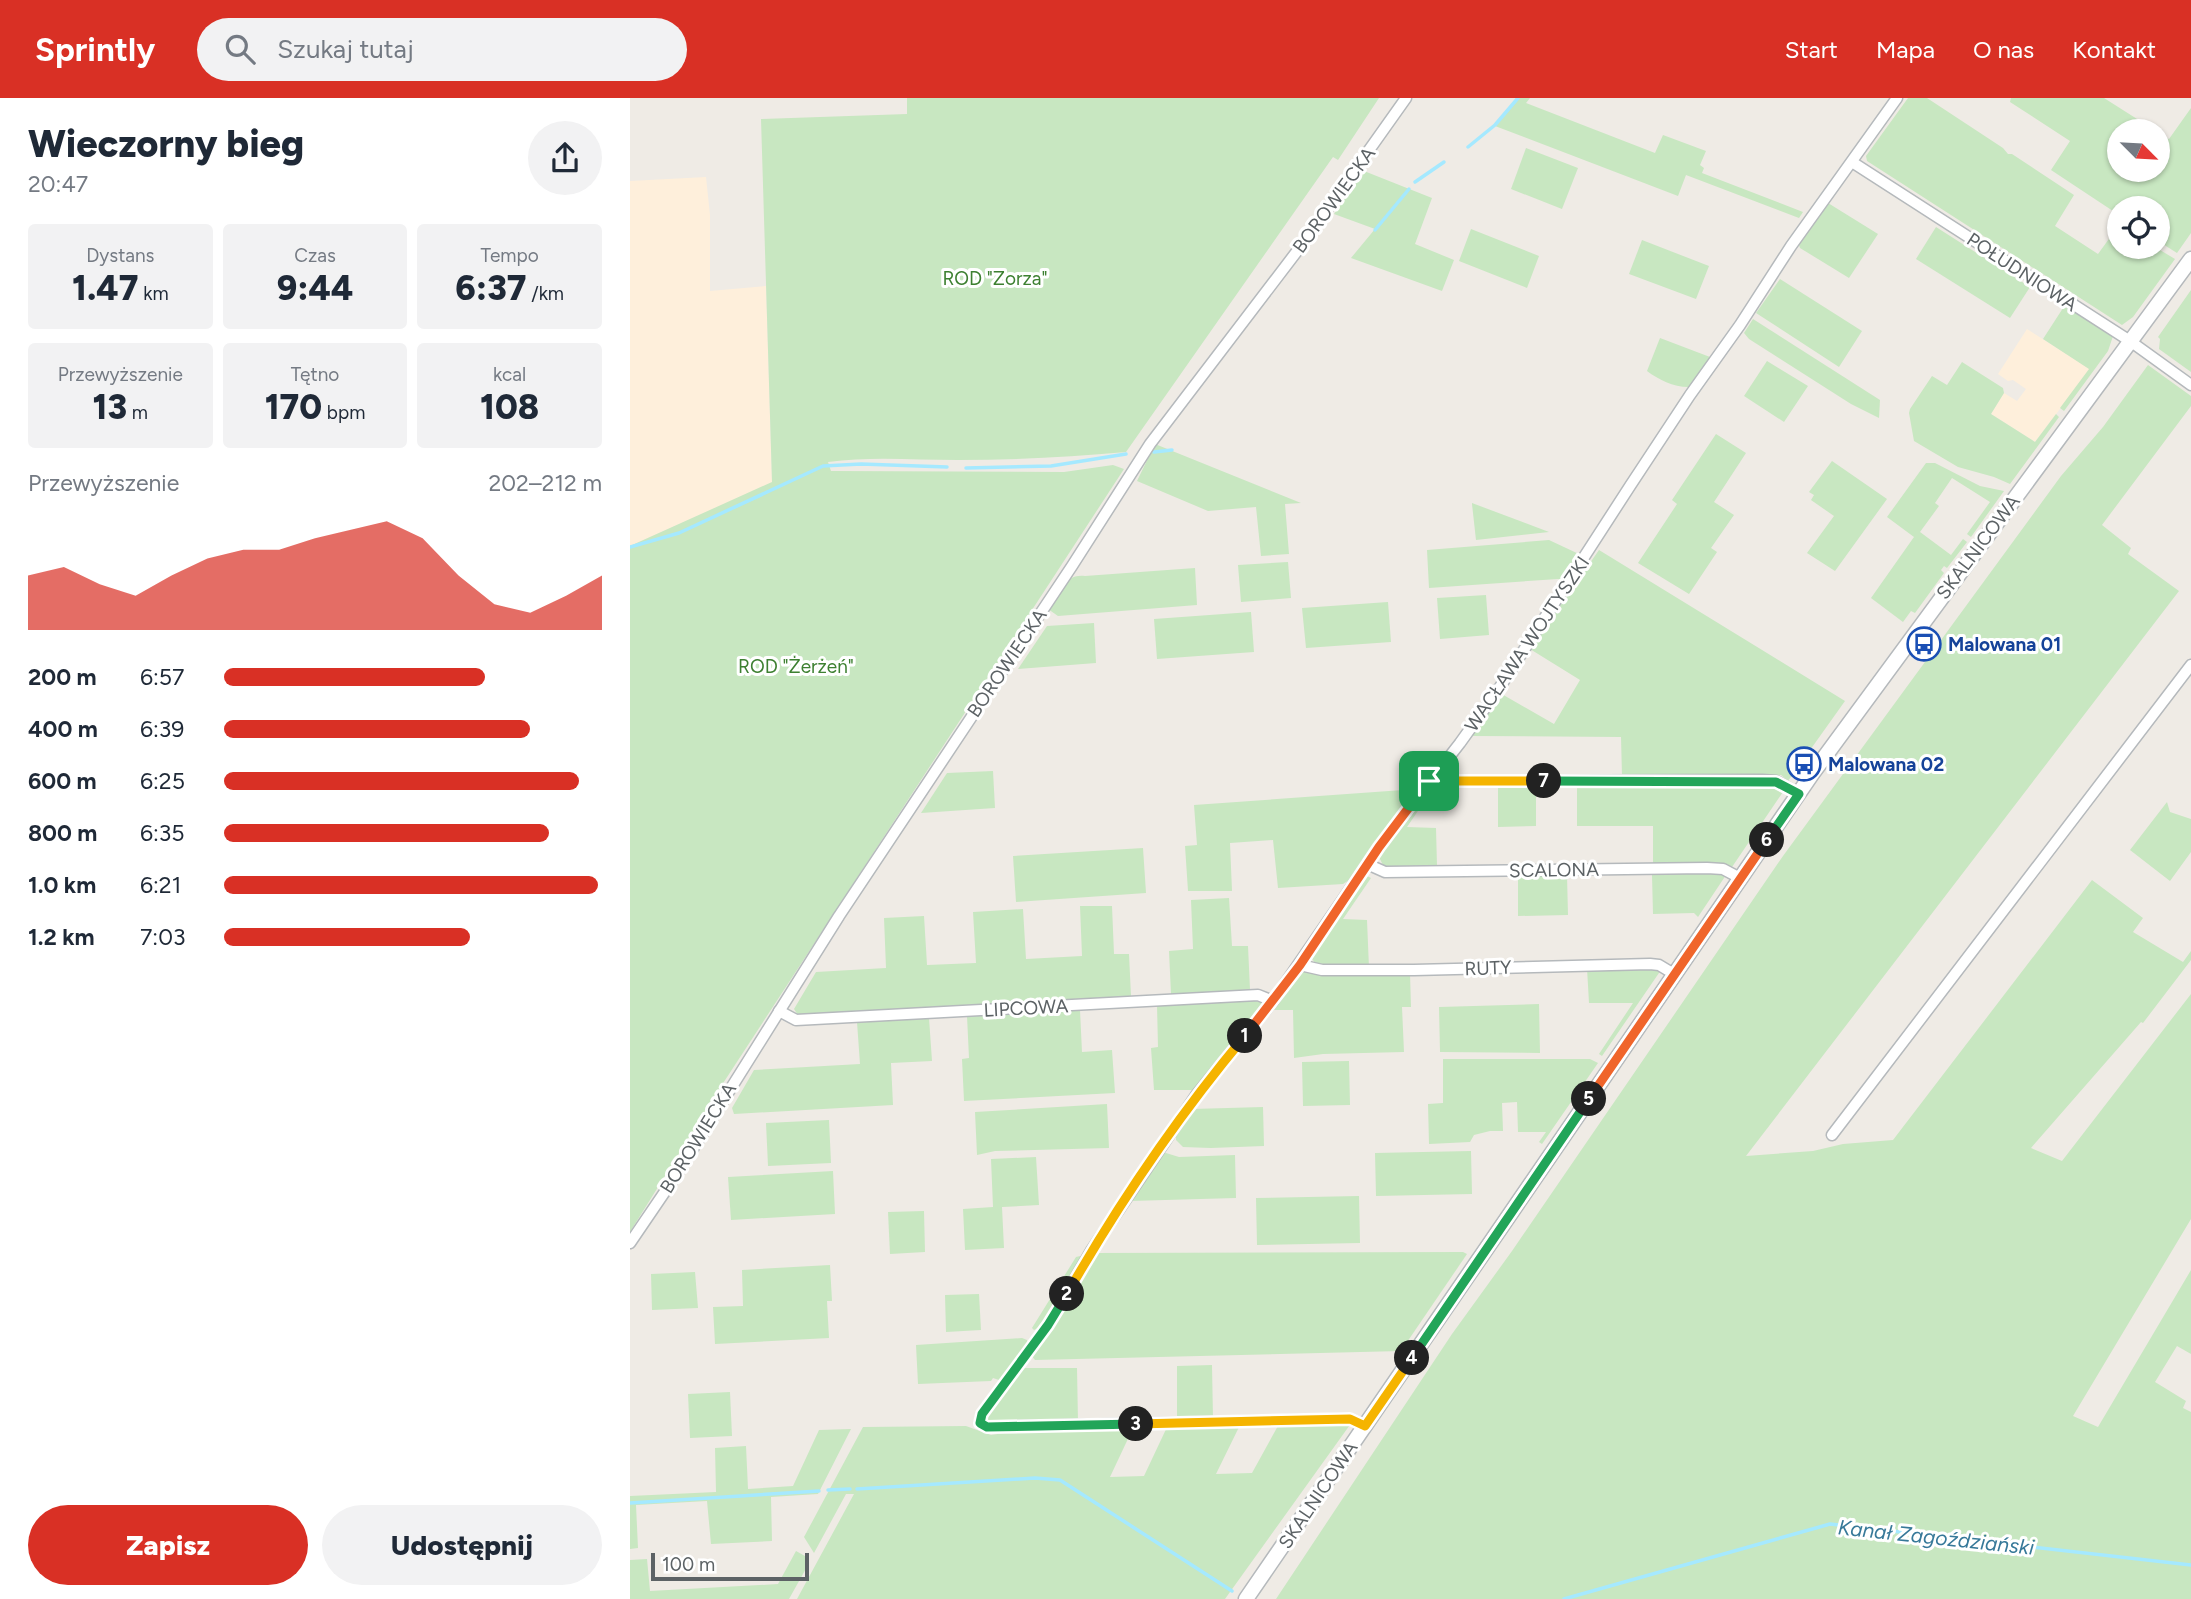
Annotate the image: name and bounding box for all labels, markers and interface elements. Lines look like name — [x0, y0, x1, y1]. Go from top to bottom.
search box — [197, 18, 687, 81]
text: Sprintly — [35, 30, 155, 69]
icon: search — [221, 30, 259, 68]
text: Szukaj tutaj — [277, 33, 414, 65]
text: Start — [1785, 35, 1838, 64]
text: Mapa — [1876, 35, 1935, 64]
text: O nas — [1973, 35, 2034, 64]
text: Kontakt — [2072, 35, 2156, 64]
north arrow — [2107, 119, 2170, 182]
map controls — [2107, 119, 2170, 259]
text: Wieczorny bieg — [28, 121, 304, 167]
button: share — [528, 121, 602, 195]
street label: BOROWIECKA — [1288, 142, 1380, 258]
text: 20:47 — [28, 170, 88, 198]
button: locate — [2107, 196, 2170, 259]
street label: POŁUDNIOWA — [1962, 228, 2082, 316]
text: Dystans — [86, 244, 154, 267]
text: Czas — [294, 244, 336, 267]
text: Tempo — [481, 244, 539, 267]
text: 1.47 — [72, 267, 138, 309]
text: 9:44 — [277, 267, 353, 309]
text: 6:37 — [455, 267, 527, 309]
park label: ROD "Zorza" — [942, 267, 1048, 290]
text: km — [138, 282, 169, 305]
text: /km — [527, 282, 564, 305]
text: Przewyższenie — [58, 363, 183, 386]
text: Tętno — [291, 363, 339, 386]
text: kcal — [493, 363, 526, 386]
text: 13 — [93, 386, 127, 428]
text: 170 — [265, 386, 322, 428]
text: 108 — [480, 386, 539, 428]
text: m — [127, 401, 148, 424]
text: bpm — [322, 401, 365, 424]
text: Przewyższenie — [28, 469, 179, 497]
text: 202–212 m — [488, 469, 602, 497]
street label: SKALNICOWA — [1931, 490, 2025, 604]
street label: WACŁAWA WOJTYSZKI — [1460, 552, 1594, 736]
street label: BOROWIECKA — [962, 604, 1052, 721]
bus stop icon: Malowana 01 — [1905, 625, 1943, 663]
place label: Malowana 01 — [1948, 633, 2061, 656]
park label: ROD "Żerżeń" — [738, 655, 854, 678]
text: 200 m — [28, 663, 97, 691]
text: 6:57 — [140, 663, 184, 691]
text: 400 m — [28, 715, 98, 743]
text: 6:39 — [140, 715, 184, 743]
bus stop icon: Malowana 02 — [1785, 745, 1823, 783]
pin — [1399, 751, 1459, 811]
place label: Malowana 02 — [1828, 753, 1944, 776]
icon: arrive — [1410, 762, 1448, 800]
pin: 7 — [1527, 764, 1562, 798]
text: 600 m — [28, 767, 97, 795]
text: 6:25 — [140, 767, 185, 795]
text: 7 — [1538, 769, 1549, 792]
text: 800 m — [28, 819, 97, 847]
text: 6:35 — [140, 819, 185, 847]
pin: 6 — [1750, 822, 1784, 858]
text: 6 — [1761, 828, 1772, 851]
street label: SCALONA — [1509, 858, 1599, 882]
text: 1.0 km — [28, 871, 96, 899]
text: 6:21 — [140, 871, 181, 899]
text: 1.2 km — [28, 923, 95, 951]
text: 7:03 — [140, 923, 185, 951]
street label: RUTY — [1464, 956, 1512, 980]
street label: LIPCOWA — [983, 994, 1069, 1022]
pin: 1 — [1228, 1018, 1262, 1054]
text: 1 — [1240, 1024, 1249, 1047]
street label: BOROWIECKA — [655, 1079, 741, 1197]
pin: 5 — [1572, 1082, 1606, 1116]
text: 5 — [1583, 1087, 1594, 1110]
pin: 2 — [1050, 1276, 1084, 1312]
text: 2 — [1061, 1282, 1072, 1305]
pin: 4 — [1394, 1340, 1430, 1376]
text: 4 — [1405, 1346, 1418, 1369]
pin: 3 — [1119, 1406, 1154, 1442]
text: 3 — [1130, 1412, 1141, 1435]
street label: SKALNICOWA — [1274, 1437, 1362, 1553]
button: Zapisz — [28, 1505, 308, 1585]
button: Udostępnij — [322, 1505, 602, 1585]
water label: Kanał Zagoździański — [1837, 1514, 2035, 1560]
scale bar — [651, 1550, 808, 1582]
text: 100 m — [662, 1553, 715, 1576]

